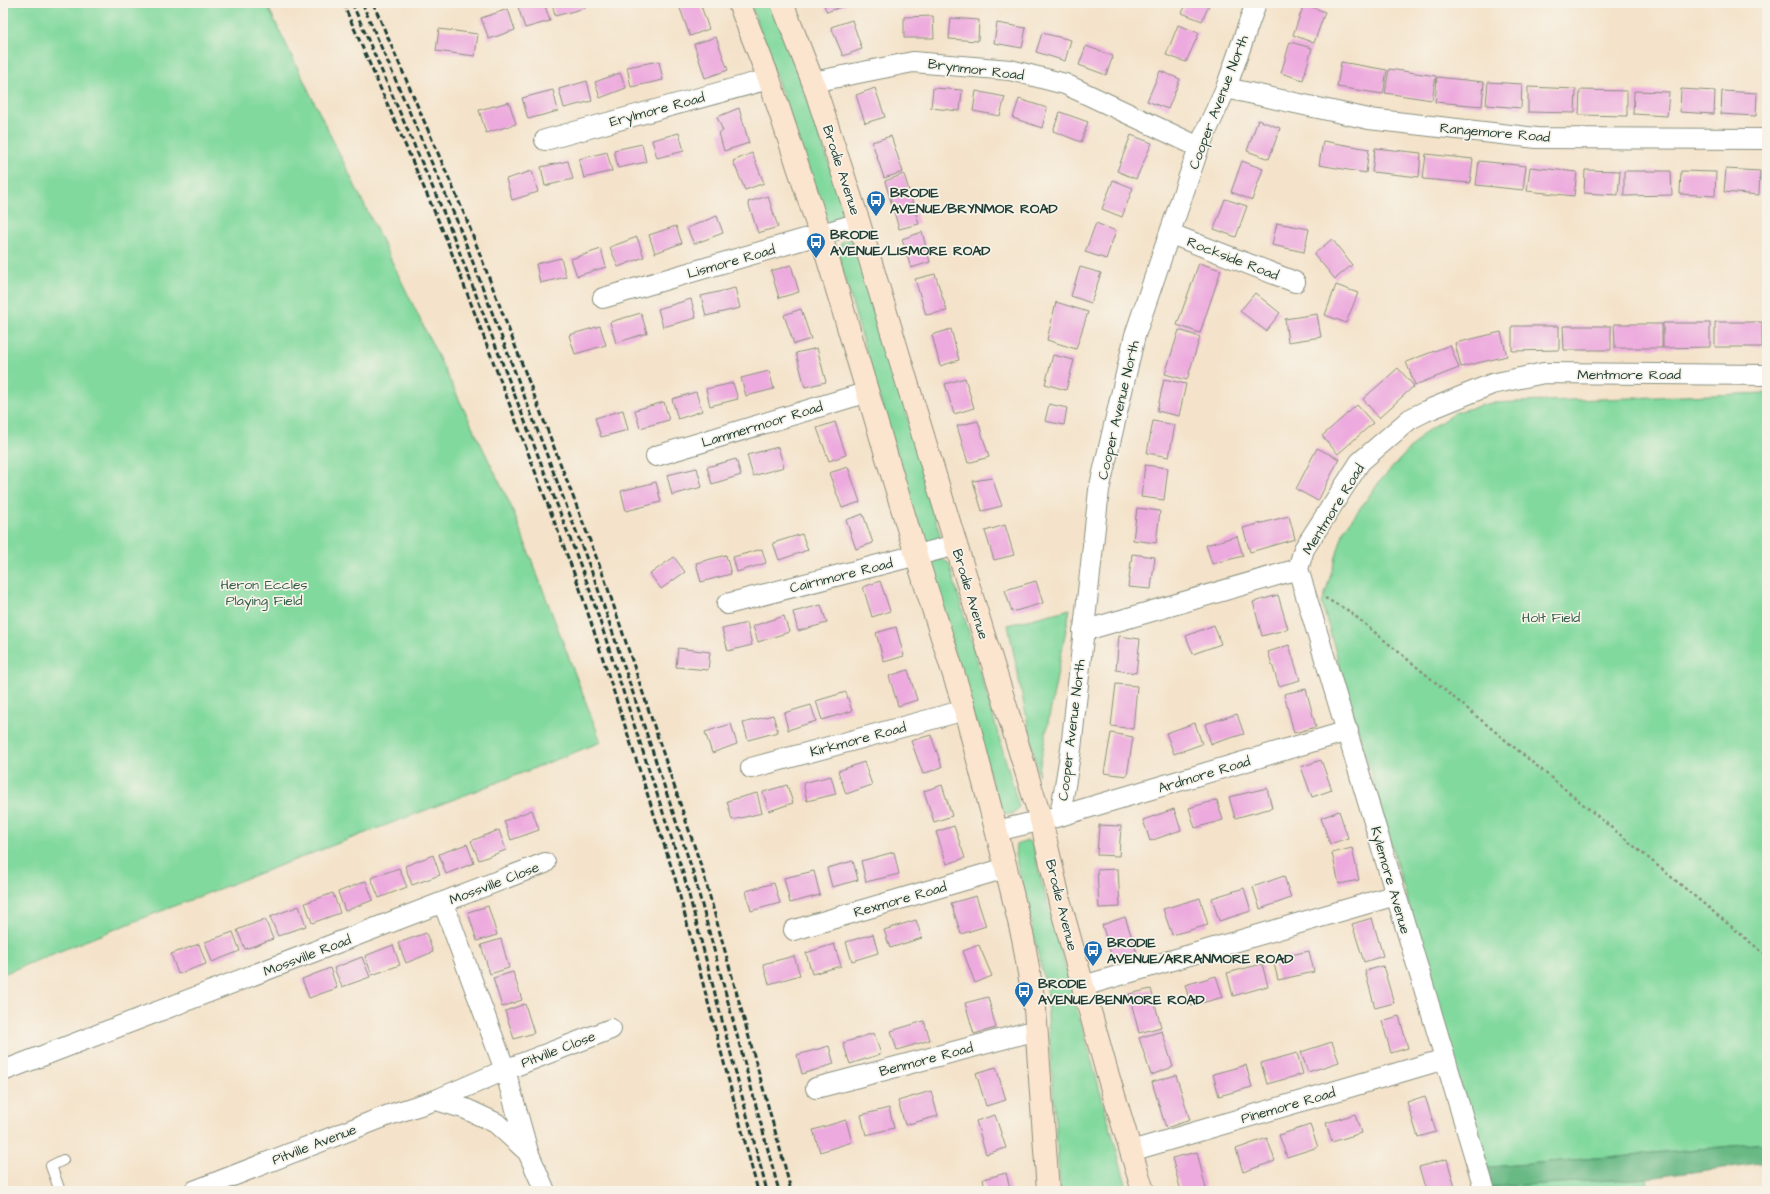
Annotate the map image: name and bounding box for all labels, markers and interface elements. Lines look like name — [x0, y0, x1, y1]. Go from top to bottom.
street label: Cooper Avenue North — [1184, 32, 1254, 172]
street label: Brynmor Road — [927, 54, 1025, 86]
street label: Erylmore Road — [607, 88, 707, 132]
street label: Rangemore Road — [1439, 118, 1551, 148]
street label: Brodie Avenue — [817, 123, 865, 218]
place label: BRODIE AVENUE/BRYNMOR ROAD — [890, 183, 1058, 219]
bus stop icon: BRODIE AVENUE/BRYNMOR ROAD — [865, 189, 887, 217]
place label: BRODIE AVENUE/LISMORE ROAD — [830, 225, 991, 261]
bus stop icon: BRODIE AVENUE/LISMORE ROAD — [805, 231, 827, 259]
street label: Rockside Road — [1184, 232, 1281, 286]
street label: Lismore Road — [685, 240, 778, 284]
street label: Cooper Avenue North — [1093, 339, 1145, 482]
street label: Mentmore Road — [1577, 365, 1681, 385]
street label: Lammermoor Road — [699, 397, 825, 453]
street label: Mentmore Road — [1298, 460, 1370, 559]
street label: Brodie Avenue — [947, 547, 993, 642]
street label: Cairnmore Road — [788, 553, 895, 598]
park label: Heron Eccles Playing Field — [220, 575, 308, 611]
park label: Holt Field — [1522, 608, 1580, 628]
street label: Cooper Avenue North — [1053, 658, 1091, 802]
street label: Kirkmore Road — [808, 718, 909, 762]
street label: Ardmore Road — [1156, 751, 1253, 799]
street label: Kylemore Avenue — [1365, 824, 1415, 937]
street label: Mossville Close — [446, 857, 543, 910]
street label: Brodie Avenue — [1040, 857, 1082, 953]
street label: Rexmore Road — [851, 877, 949, 923]
street label: Mossville Road — [261, 930, 354, 982]
place label: BRODIE AVENUE/ARRANMORE ROAD — [1107, 933, 1294, 969]
bus stop icon: BRODIE AVENUE/ARRANMORE ROAD — [1082, 939, 1104, 967]
place label: BRODIE AVENUE/BENMORE ROAD — [1038, 974, 1206, 1010]
bus stop icon: BRODIE AVENUE/BENMORE ROAD — [1013, 980, 1035, 1008]
street label: Pitville Close — [518, 1026, 599, 1073]
street label: Benmore Road — [877, 1038, 975, 1082]
street label: Pinemore Road — [1239, 1083, 1338, 1129]
street label: Pitville Avenue — [269, 1119, 360, 1170]

